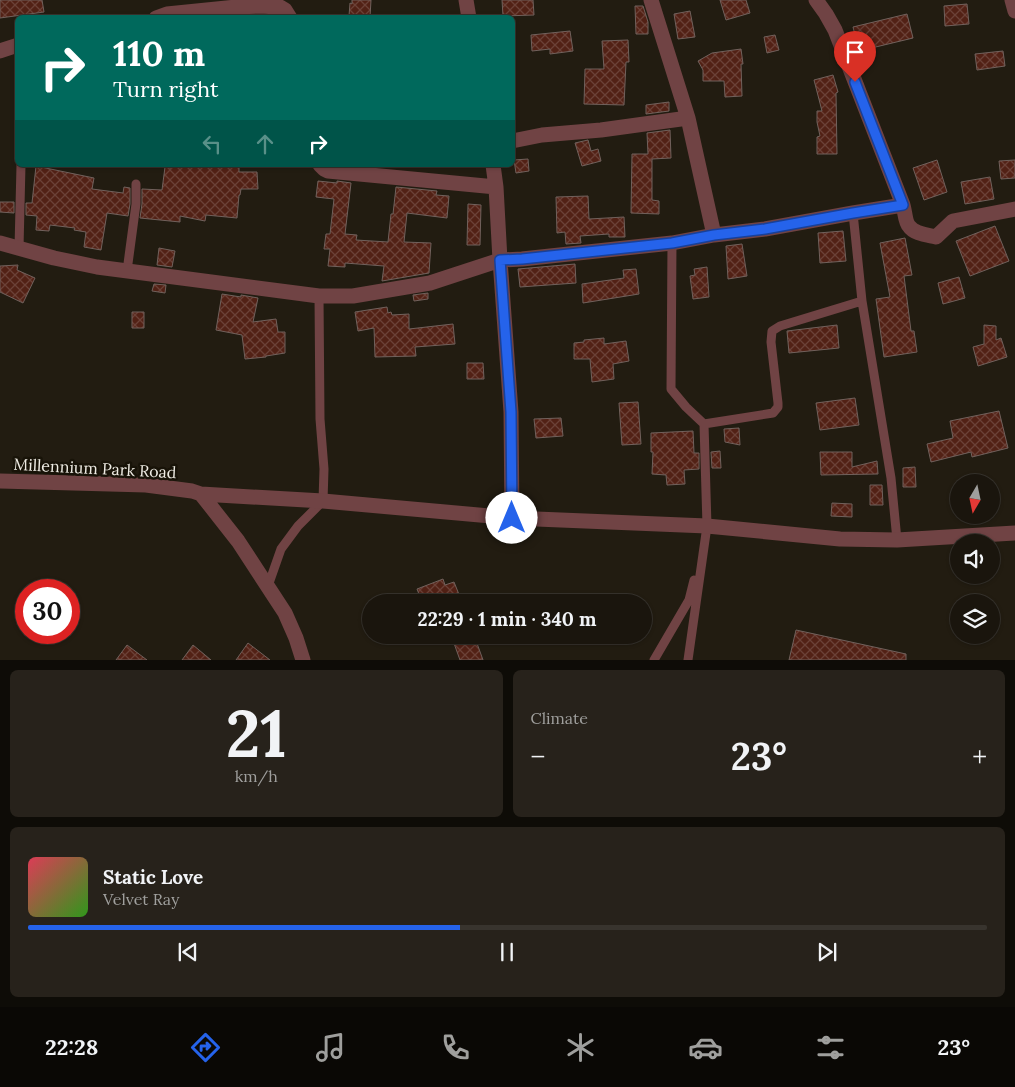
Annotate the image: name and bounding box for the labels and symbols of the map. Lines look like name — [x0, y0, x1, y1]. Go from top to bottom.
pin — [834, 31, 876, 82]
street label: Millennium Park Road — [13, 454, 177, 482]
north arrow — [950, 474, 1000, 524]
position arrow — [485, 491, 537, 543]
speed limit sign: 30 — [15, 579, 80, 644]

